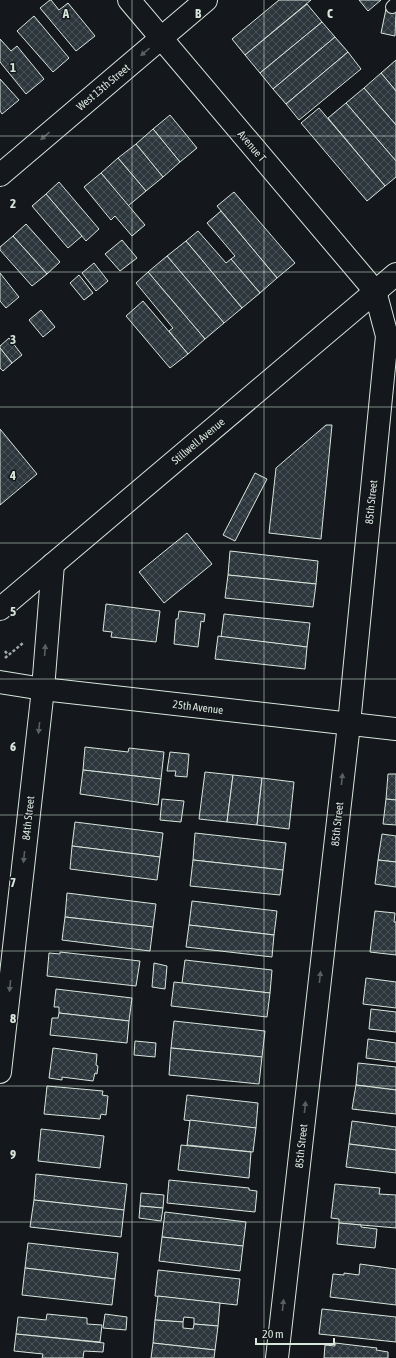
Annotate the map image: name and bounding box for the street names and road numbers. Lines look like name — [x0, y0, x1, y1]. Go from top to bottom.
street label: West 13th Street — [74, 61, 132, 113]
street label: Avenue T — [236, 128, 269, 164]
street label: Stillwell Avenue — [169, 415, 227, 467]
street label: 85th Street — [363, 479, 379, 525]
street label: 25th Avenue — [172, 698, 224, 716]
street label: 84th Street — [20, 795, 36, 841]
street label: 85th Street — [329, 801, 345, 847]
street label: 85th Street — [293, 1123, 309, 1169]

